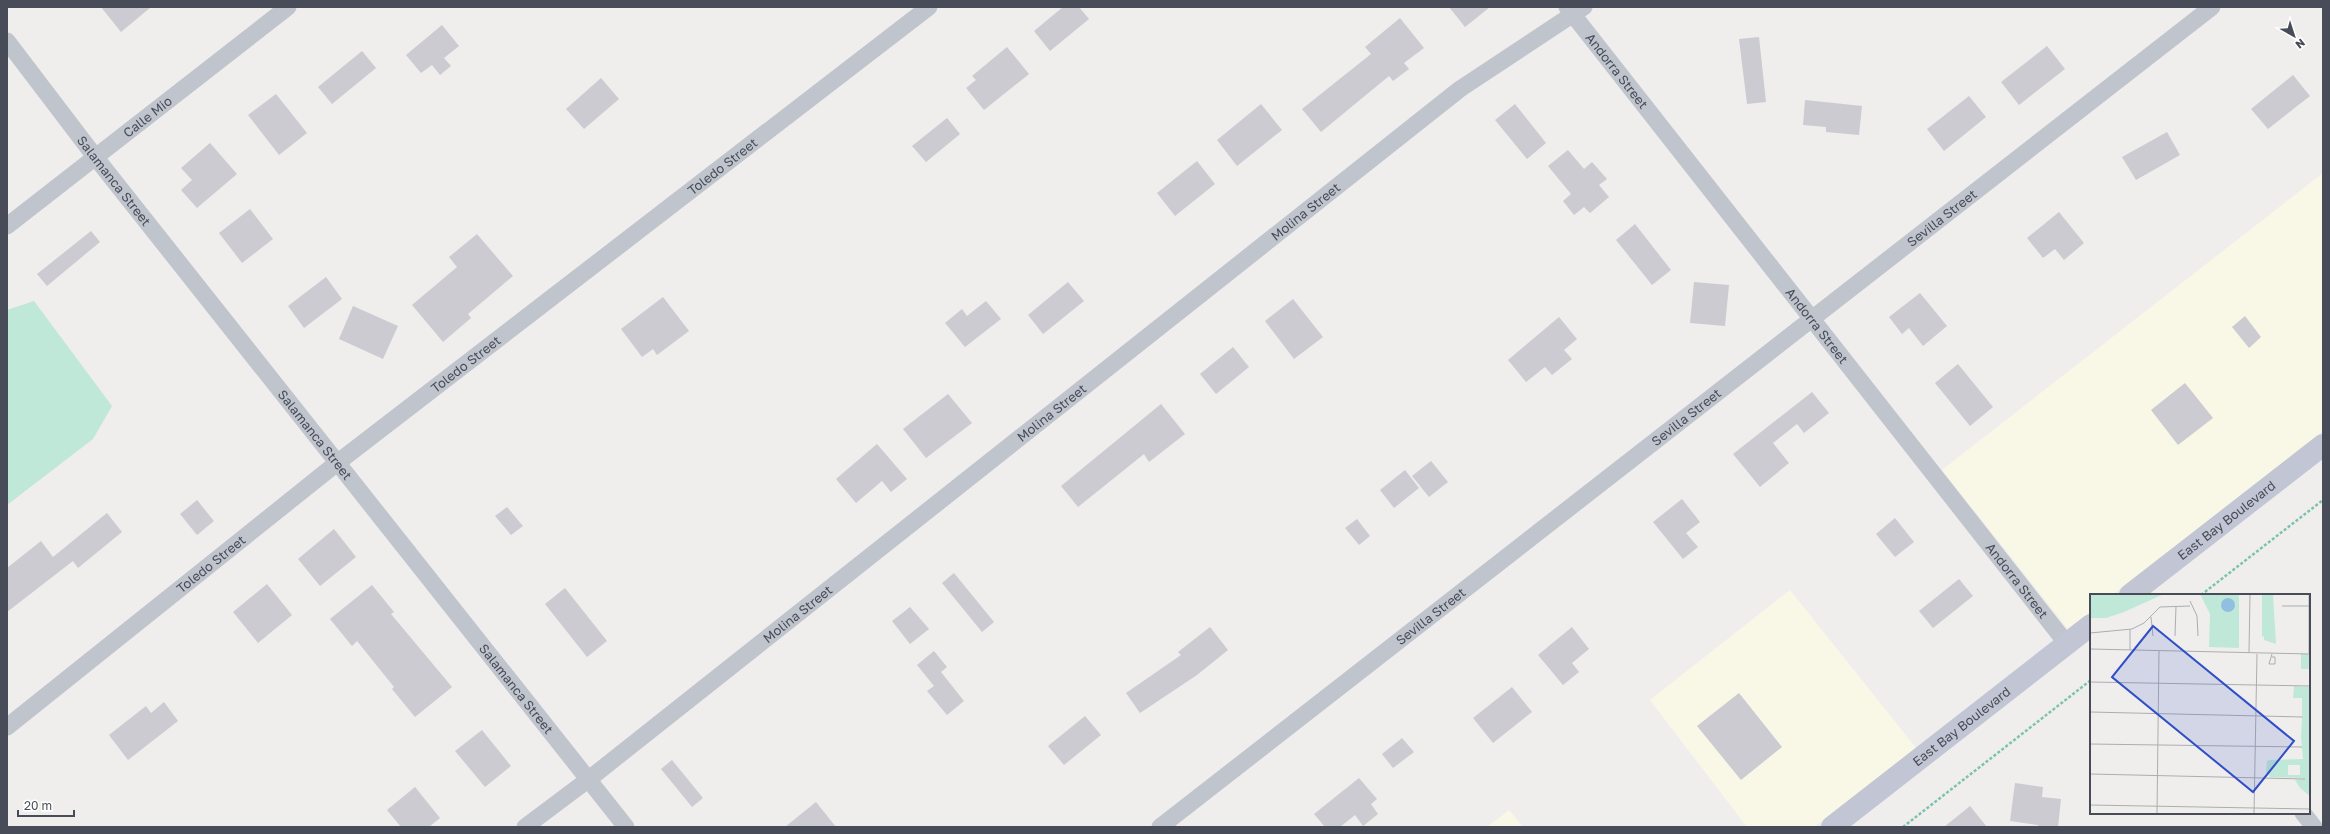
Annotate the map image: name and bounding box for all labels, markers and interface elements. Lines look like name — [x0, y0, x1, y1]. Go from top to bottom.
north arrow — [2274, 16, 2314, 56]
street label: Andorra Street — [1582, 30, 1652, 112]
text: N — [2293, 36, 2308, 52]
street label: Calle Mio — [120, 92, 175, 141]
street label: Salamanca Street — [74, 132, 155, 229]
street label: Toledo Street — [684, 134, 760, 198]
street label: Molina Street — [1268, 179, 1343, 244]
street label: Sevilla Street — [1904, 186, 1980, 250]
street label: Andorra Street — [1782, 285, 1852, 367]
street label: Toledo Street — [428, 332, 504, 396]
street label: Molina Street — [1014, 380, 1089, 445]
street label: Sevilla Street — [1648, 385, 1724, 449]
street label: Salamanca Street — [275, 386, 356, 483]
street label: East Bay Boulevard — [2174, 477, 2279, 563]
street label: Toledo Street — [173, 532, 249, 596]
street label: Andorra Street — [1983, 539, 2052, 621]
street label: Molina Street — [760, 582, 835, 646]
street label: Sevilla Street — [1393, 584, 1469, 648]
inset map — [2090, 594, 2310, 814]
street label: Salamanca Street — [476, 640, 557, 737]
street label: East Bay Boulevard — [1909, 683, 2013, 769]
scale bar — [18, 792, 74, 818]
text: 20 m — [24, 798, 52, 813]

